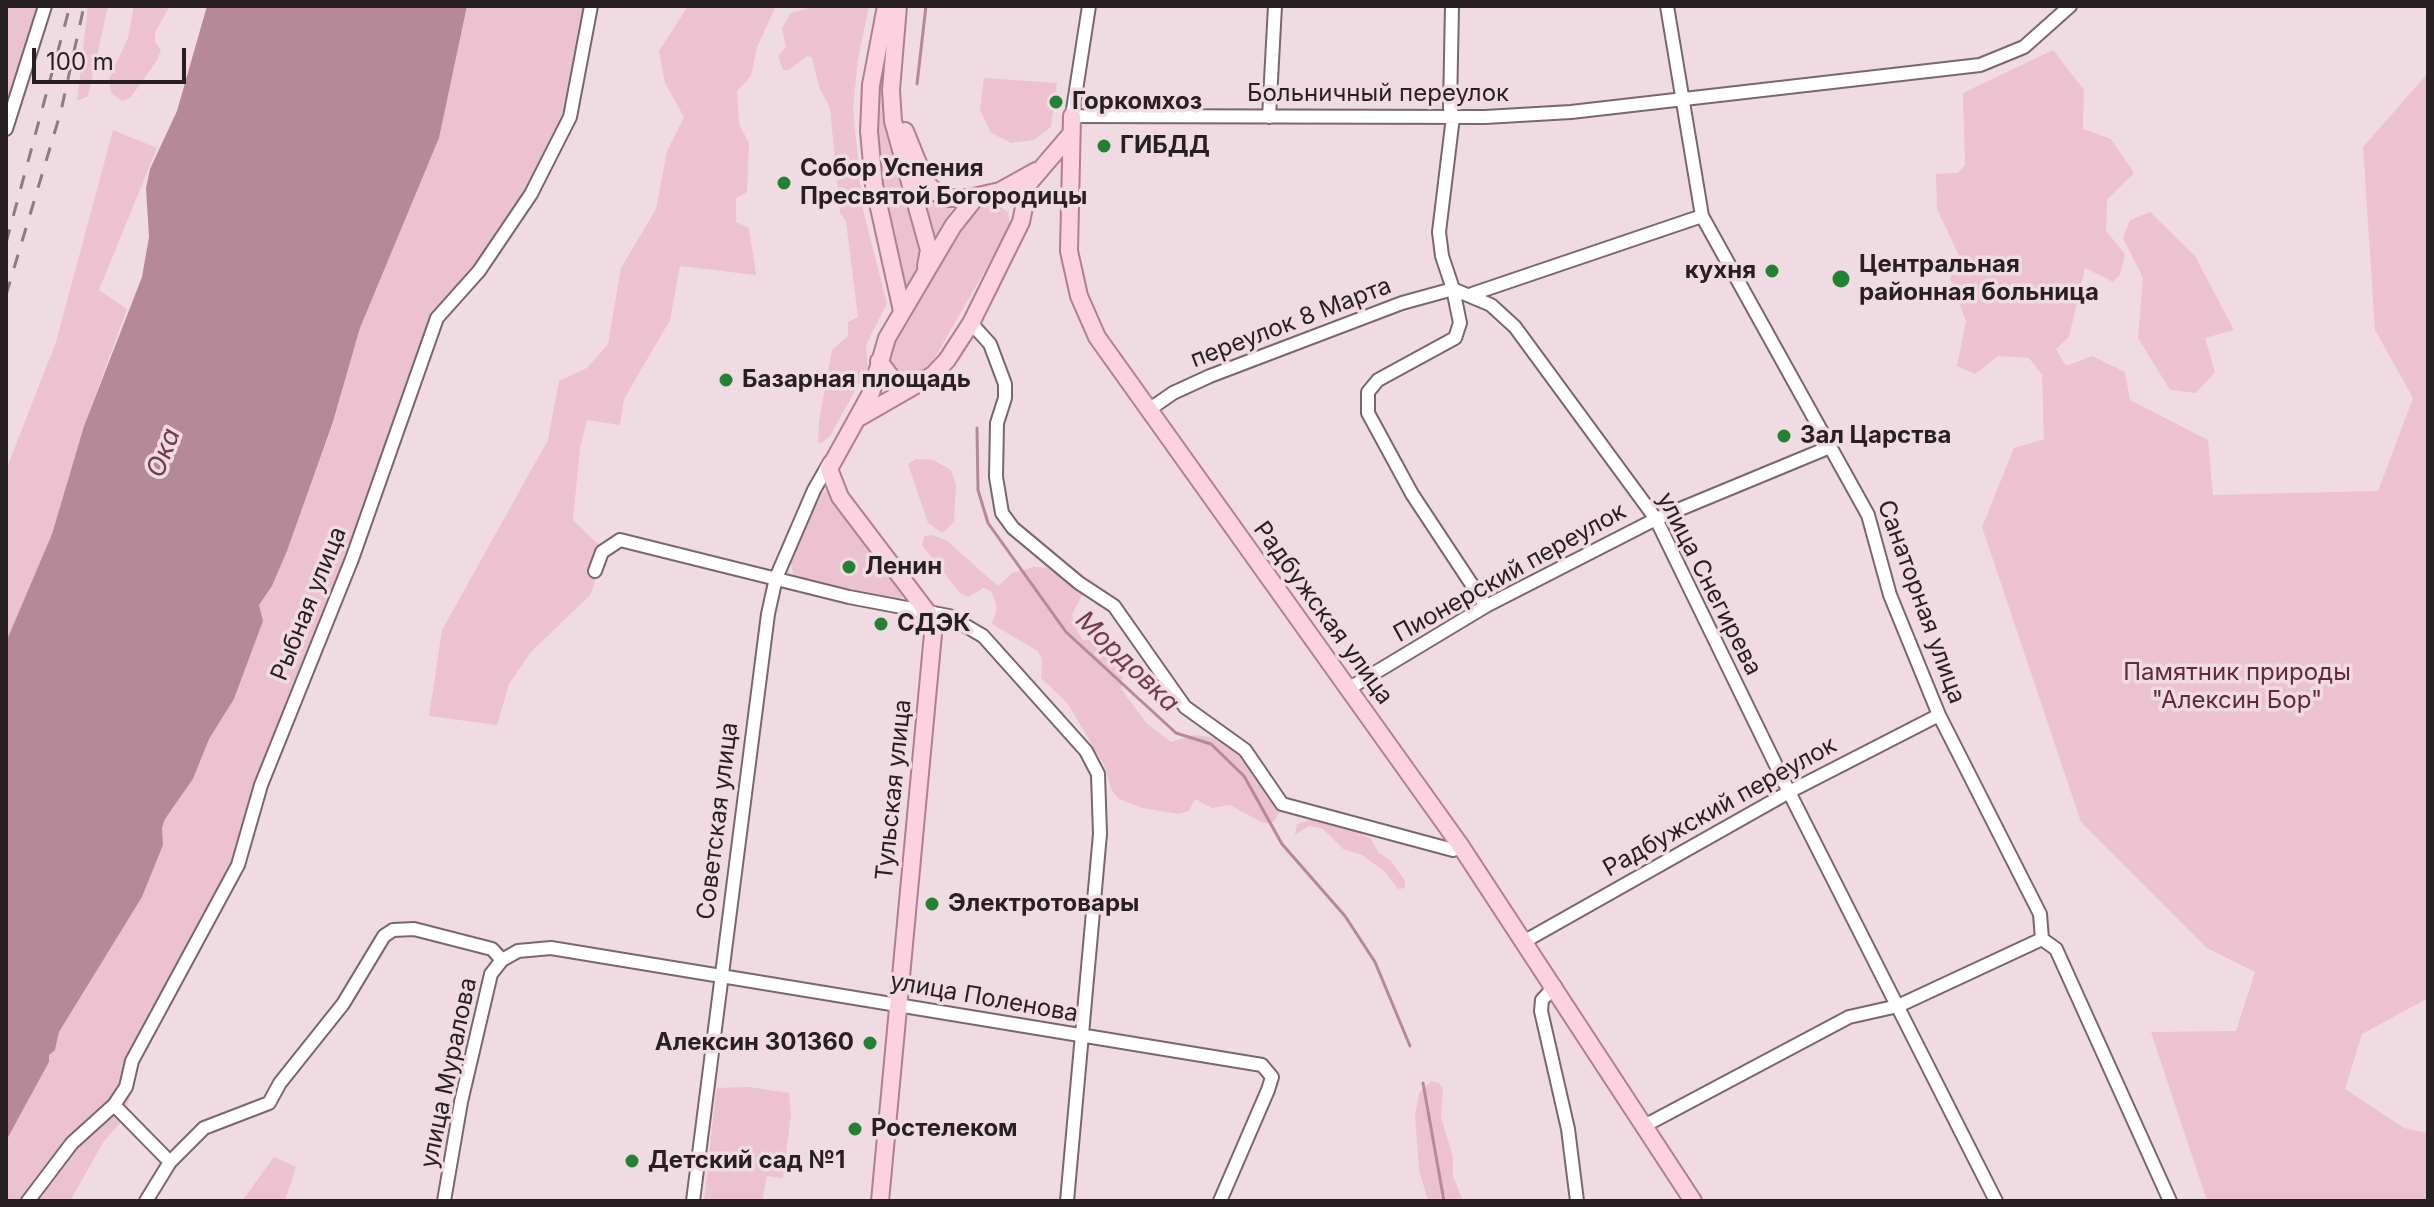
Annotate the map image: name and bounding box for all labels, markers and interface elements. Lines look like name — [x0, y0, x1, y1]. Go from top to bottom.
scale bar — [36, 32, 190, 82]
text: 100 m — [46, 47, 114, 76]
street label: Больничный переулок — [1247, 80, 1509, 108]
place label: Горкомхоз — [1072, 88, 1202, 116]
marker: Горкомхоз — [1047, 93, 1065, 111]
place label: ГИБДД — [1120, 132, 1210, 160]
marker: ГИБДД — [1095, 137, 1113, 155]
place label: Собор Успения Пресвятой Богородицы — [800, 155, 1087, 211]
marker: Собор Успения Пресвятой Богородицы — [775, 174, 793, 192]
place label: Центральная районная больница — [1859, 251, 2099, 307]
place label: кухня — [1685, 257, 1756, 285]
marker: кухня — [1763, 262, 1781, 280]
marker: Центральная районная больница — [1830, 268, 1852, 290]
street label: переулок 8 Марта — [1187, 271, 1395, 375]
place label: Базарная площадь — [742, 366, 971, 394]
marker: Базарная площадь — [717, 371, 735, 389]
place label: Зал Царства — [1800, 422, 1951, 450]
water label: Ока — [140, 424, 188, 482]
marker: Зал Царства — [1775, 427, 1793, 445]
street label: улица Снегирева — [1650, 488, 1768, 680]
street label: Санаторная улица — [1871, 496, 1971, 708]
street label: Пионерский переулок — [1389, 497, 1631, 649]
street label: Радбужская улица — [1247, 516, 1399, 710]
street label: Рыбная улица — [265, 523, 353, 685]
place label: Ленин — [865, 553, 942, 581]
marker: Ленин — [840, 558, 858, 576]
water label: Мордовка — [1069, 605, 1185, 719]
place label: СДЭК — [897, 610, 971, 638]
marker: СДЭК — [872, 615, 890, 633]
park label: Памятник природы "Алексин Бор" — [2123, 659, 2351, 715]
street label: Тульская улица — [870, 698, 918, 882]
street label: Советская улица — [692, 721, 744, 921]
street label: Радбужский переулок — [1598, 731, 1842, 883]
place label: Электротовары — [948, 890, 1139, 918]
marker: Электротовары — [923, 895, 941, 913]
street label: улица Поленова — [888, 967, 1080, 1029]
street label: улица Муралова — [415, 975, 483, 1171]
place label: Алексин 301360 — [655, 1029, 854, 1057]
marker: Алексин 301360 — [861, 1034, 879, 1052]
place label: Ростелеком — [871, 1115, 1018, 1143]
marker: Ростелеком — [846, 1120, 864, 1138]
place label: Детский сад №1 — [648, 1147, 845, 1175]
marker: Детский сад №1 — [623, 1152, 641, 1170]

